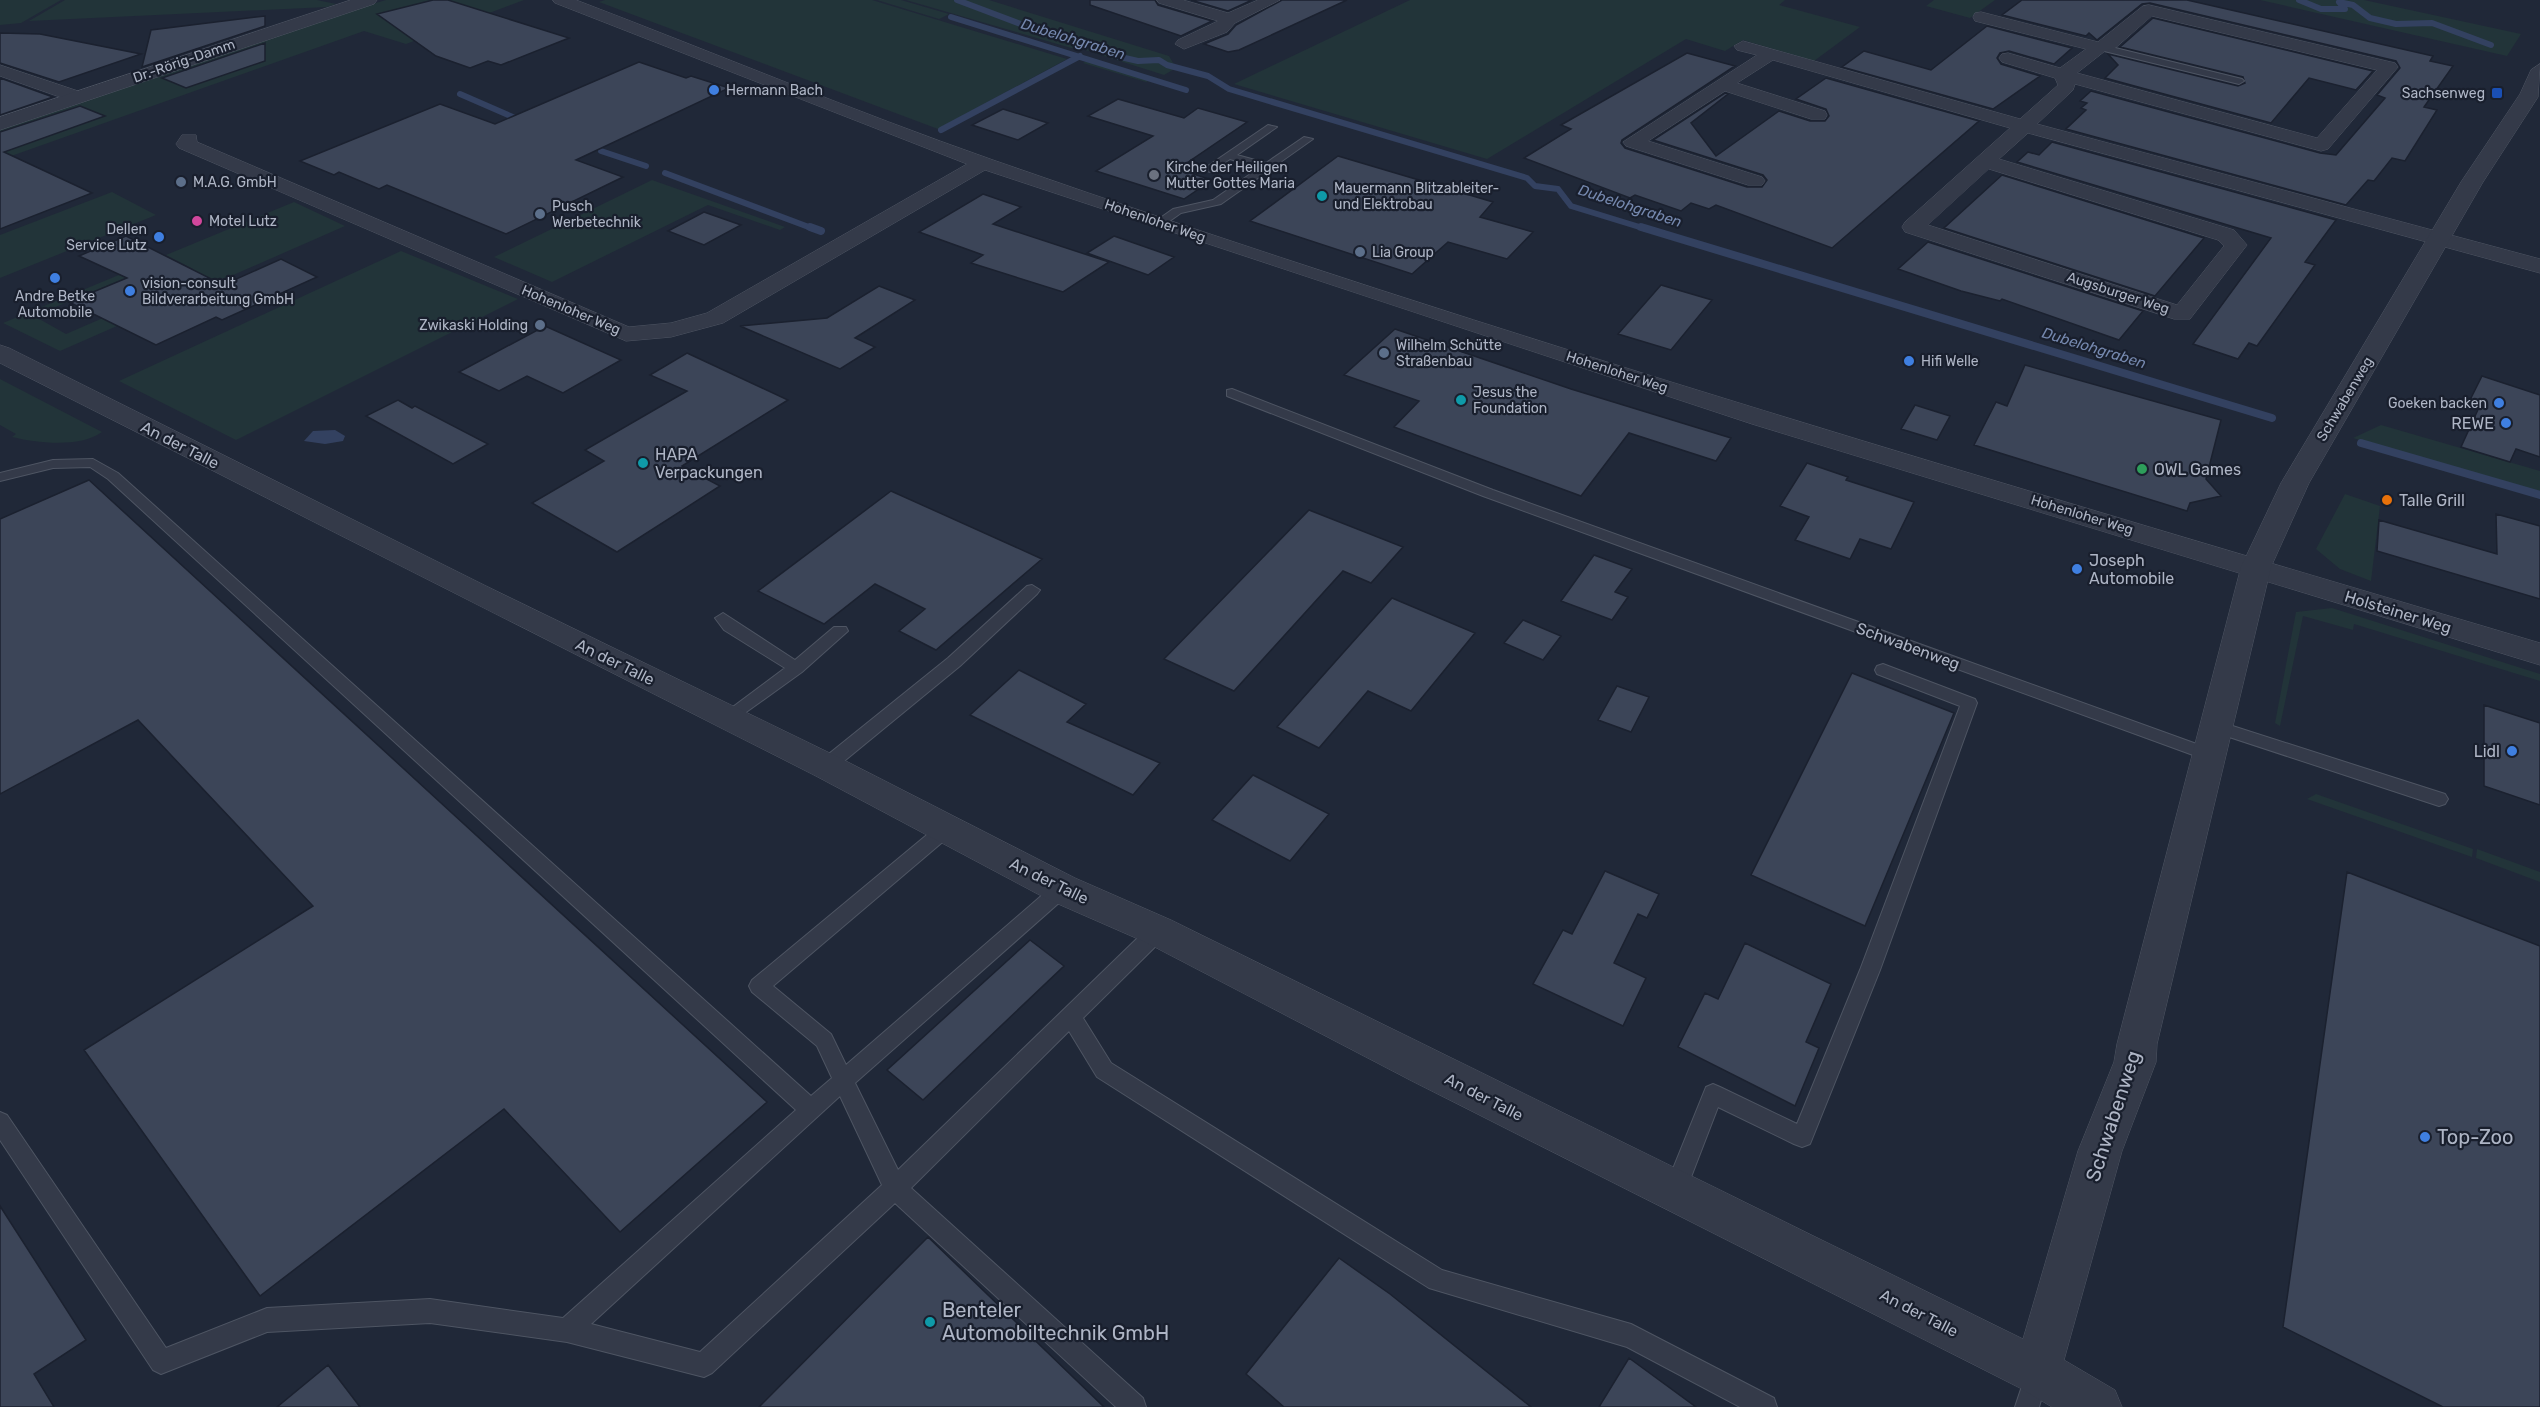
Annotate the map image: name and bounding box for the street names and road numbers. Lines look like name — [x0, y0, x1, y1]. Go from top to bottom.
street label: Dr.-Rörig-Damm — [131, 36, 237, 86]
street label: Hohenloher Weg — [1102, 196, 1208, 246]
street label: Augsburger Weg — [2065, 268, 2171, 318]
street label: Hohenloher Weg — [519, 281, 623, 339]
street label: Hohenloher Weg — [1564, 348, 1670, 396]
street label: Schwabenweg — [2313, 354, 2377, 444]
street label: An der Talle — [138, 417, 222, 473]
street label: Hohenloher Weg — [2029, 491, 2135, 539]
street label: Holsteiner Weg — [2342, 587, 2454, 637]
street label: Schwabenweg — [1854, 618, 1962, 674]
street label: An der Talle — [572, 635, 658, 689]
street label: An der Talle — [1006, 854, 1092, 908]
street label: Schwabenweg — [2081, 1047, 2145, 1185]
street label: An der Talle — [1442, 1069, 1526, 1125]
street label: An der Talle — [1877, 1285, 1961, 1341]

